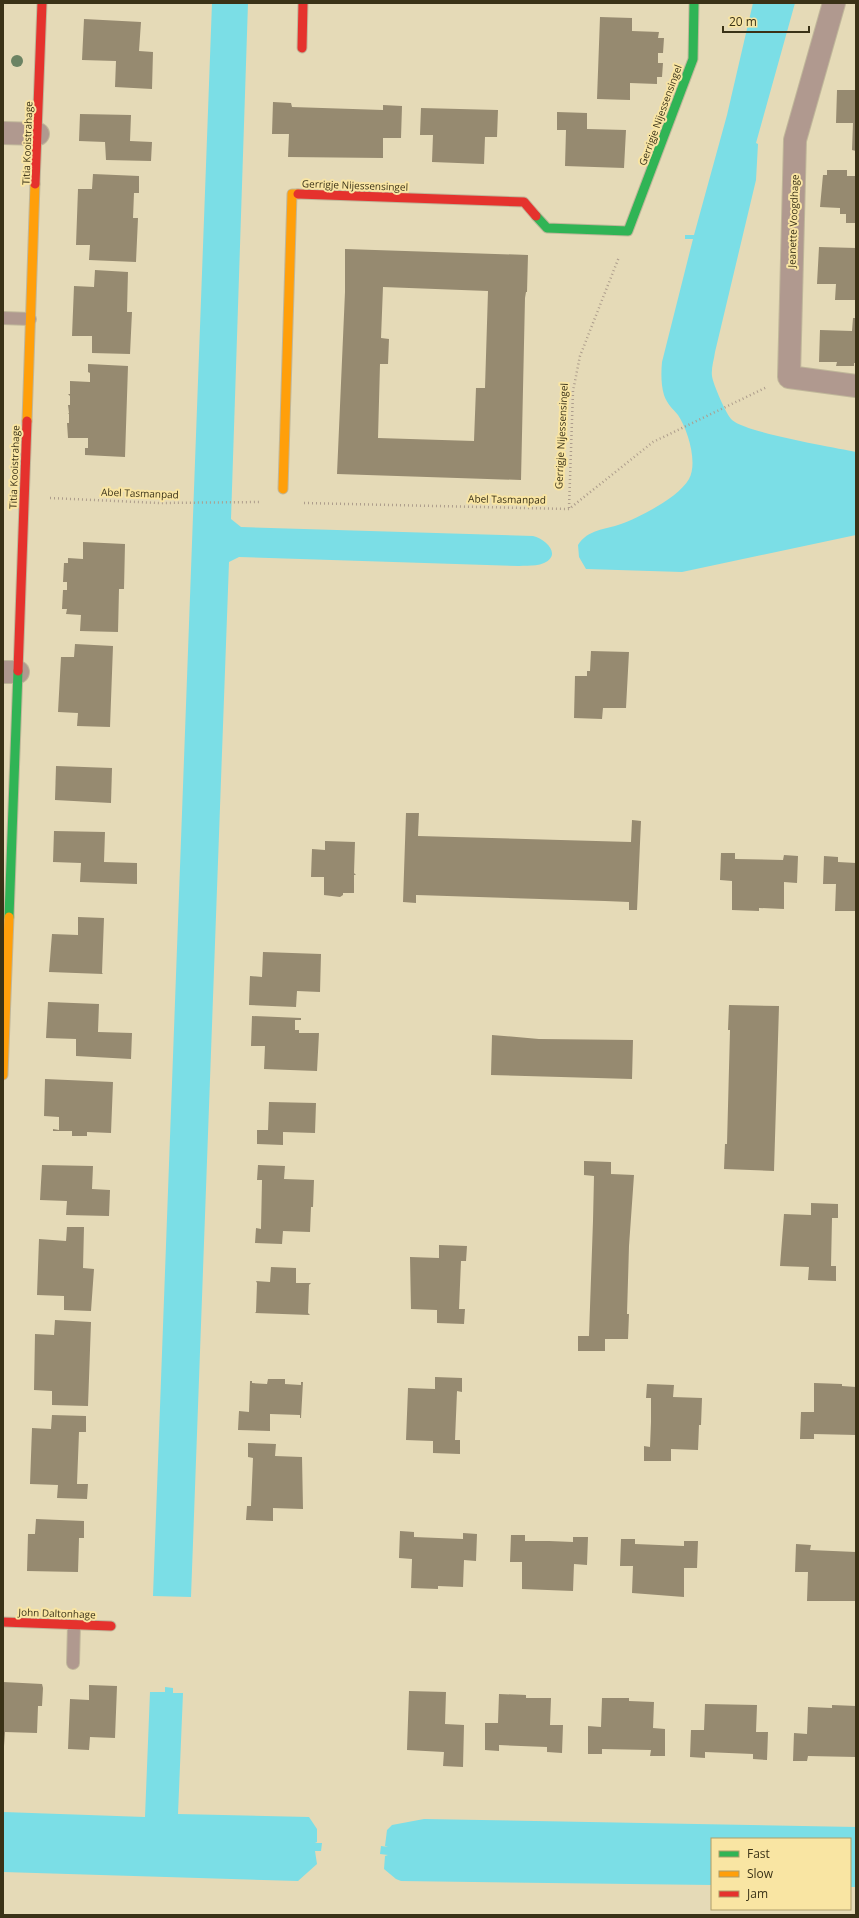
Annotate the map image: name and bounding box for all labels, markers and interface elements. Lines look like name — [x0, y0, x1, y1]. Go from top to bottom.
scale bar — [723, 8, 809, 34]
text: 20 m — [729, 13, 757, 30]
street label: Gerrigje Nijessensingel — [635, 63, 685, 167]
street label: Titia Kooistrahage — [19, 101, 35, 185]
street label: Jeanette Voogdhage — [784, 174, 802, 269]
street label: Gerrigje Nijessensingel — [302, 176, 408, 194]
street label: Gerrigje Nijessensingel — [551, 383, 571, 489]
street label: Titia Kooistrahage — [6, 425, 22, 509]
street label: Abel Tasmanpad — [101, 485, 179, 501]
street label: Abel Tasmanpad — [468, 491, 546, 507]
street label: John Daltonhage — [17, 1605, 96, 1621]
legend — [711, 1838, 851, 1910]
text: Fast — [747, 1845, 770, 1862]
text: Slow — [747, 1865, 774, 1882]
text: Jam — [746, 1885, 768, 1902]

